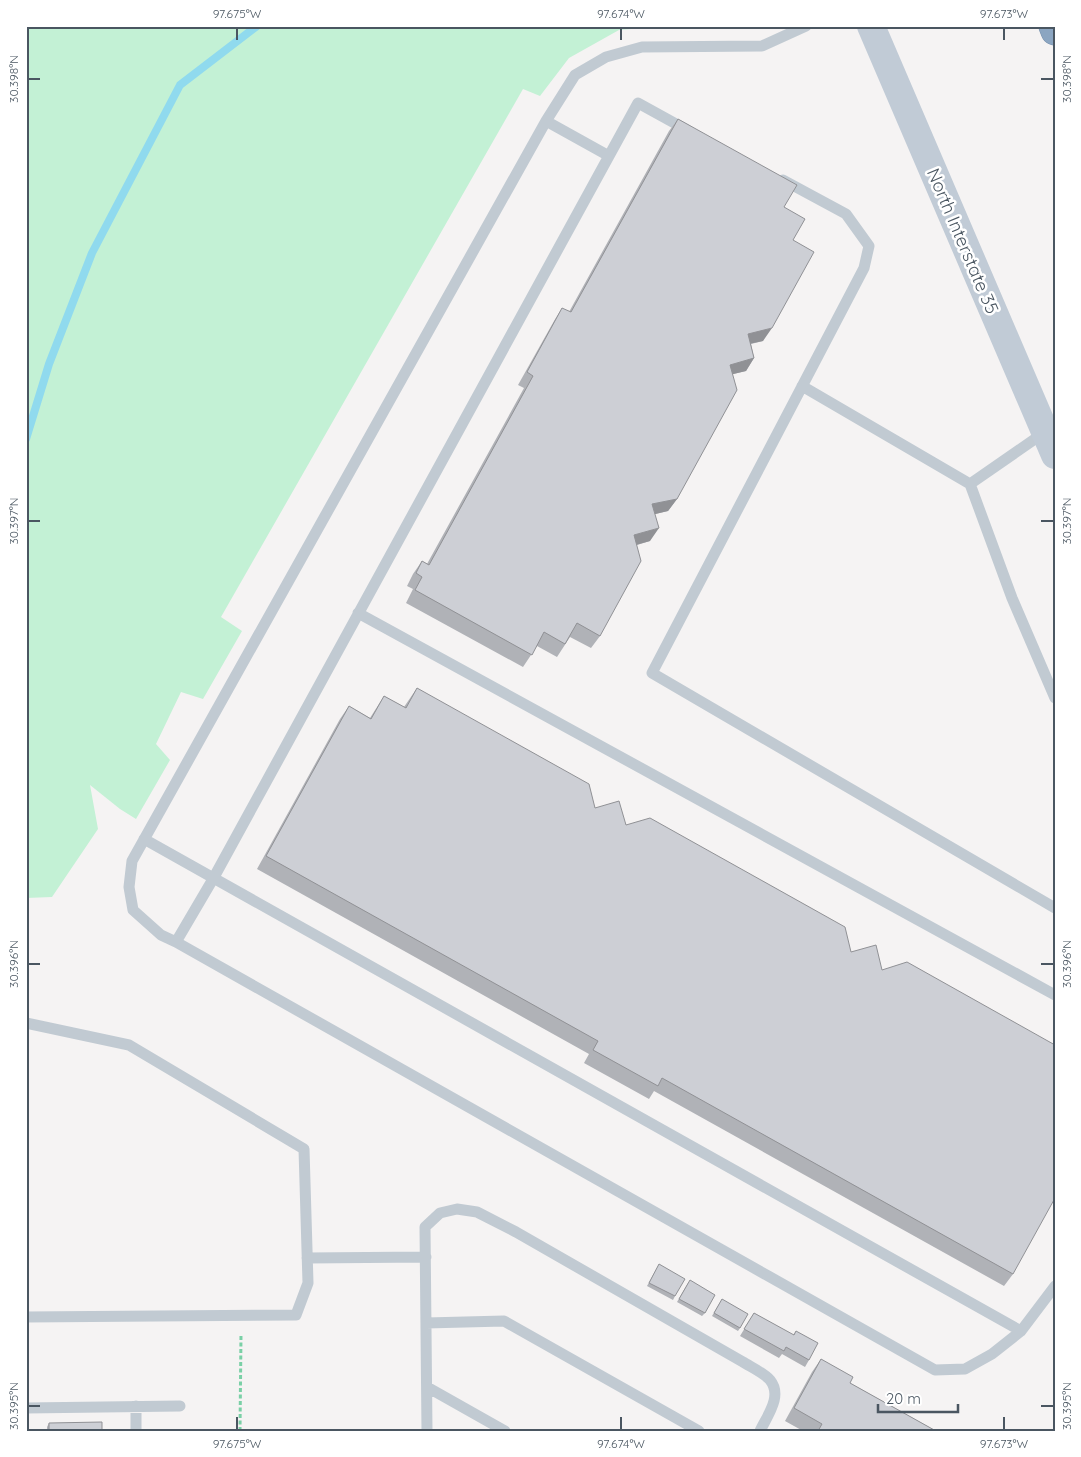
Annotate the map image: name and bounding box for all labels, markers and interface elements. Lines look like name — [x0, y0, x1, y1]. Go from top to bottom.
text: 97.675°W — [213, 6, 262, 21]
text: 97.674°W — [597, 6, 645, 21]
text: 97.673°W — [980, 6, 1029, 21]
text: 30.398°N — [6, 55, 21, 103]
text: 30.398°N — [1059, 55, 1074, 103]
street label: North Interstate 35 — [922, 165, 1004, 317]
text: 30.397°N — [6, 497, 21, 545]
text: 30.397°N — [1059, 497, 1074, 545]
text: 30.396°N — [6, 940, 21, 988]
text: 30.396°N — [1059, 940, 1074, 988]
text: 30.395°N — [6, 1382, 21, 1430]
scale bar — [878, 1382, 958, 1414]
text: 30.395°N — [1059, 1382, 1074, 1430]
text: 20 m — [886, 1389, 921, 1408]
text: 97.675°W — [213, 1436, 262, 1451]
text: 97.674°W — [597, 1436, 645, 1451]
text: 97.673°W — [980, 1436, 1029, 1451]

